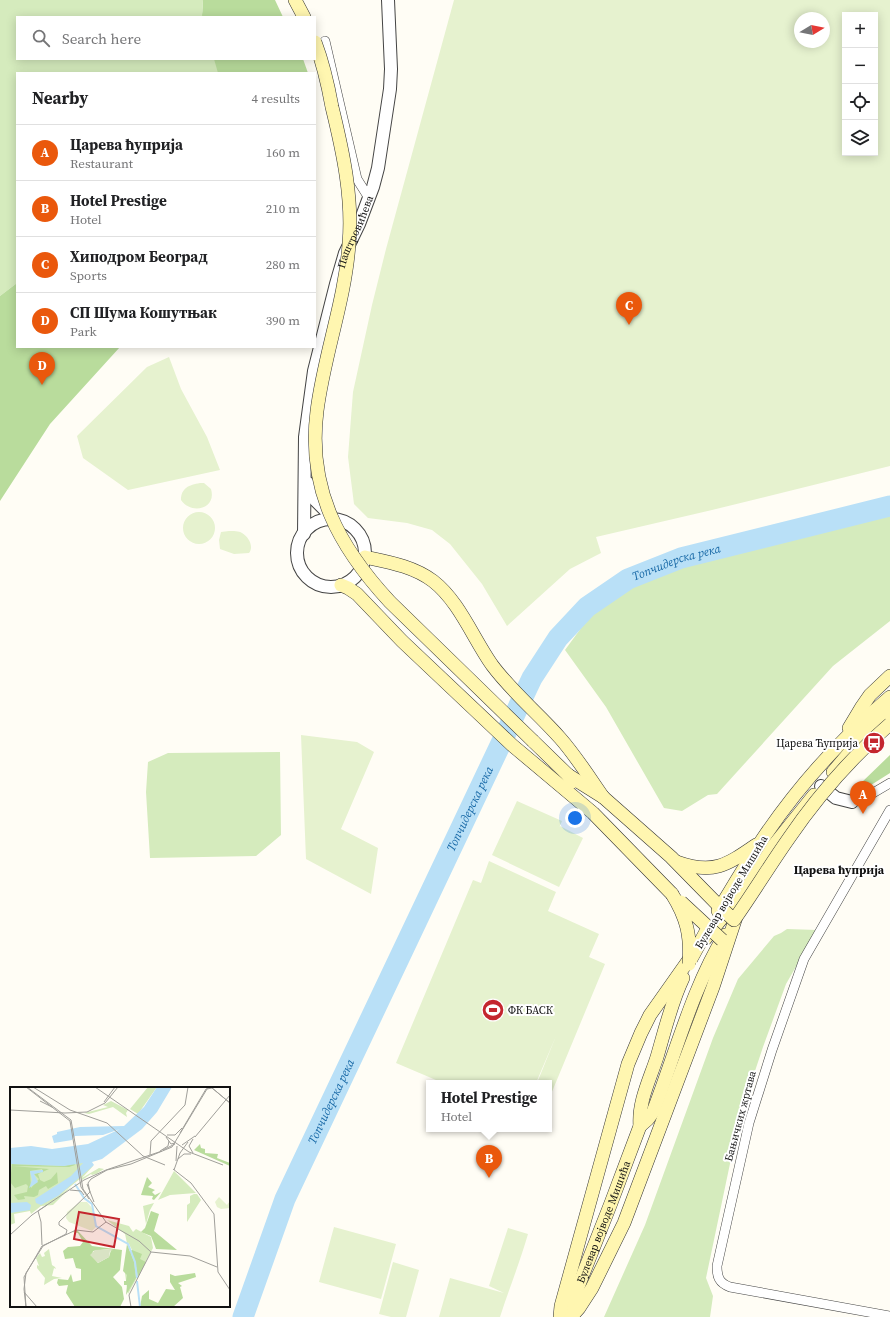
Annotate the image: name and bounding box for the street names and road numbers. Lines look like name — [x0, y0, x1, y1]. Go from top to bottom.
street label: Паштровићева — [334, 193, 377, 270]
street label: Булевар војводе Мишића — [692, 832, 772, 952]
street label: Бањичких жртава — [721, 1069, 760, 1163]
street label: Булевар војводе Мишића — [573, 1158, 634, 1285]

